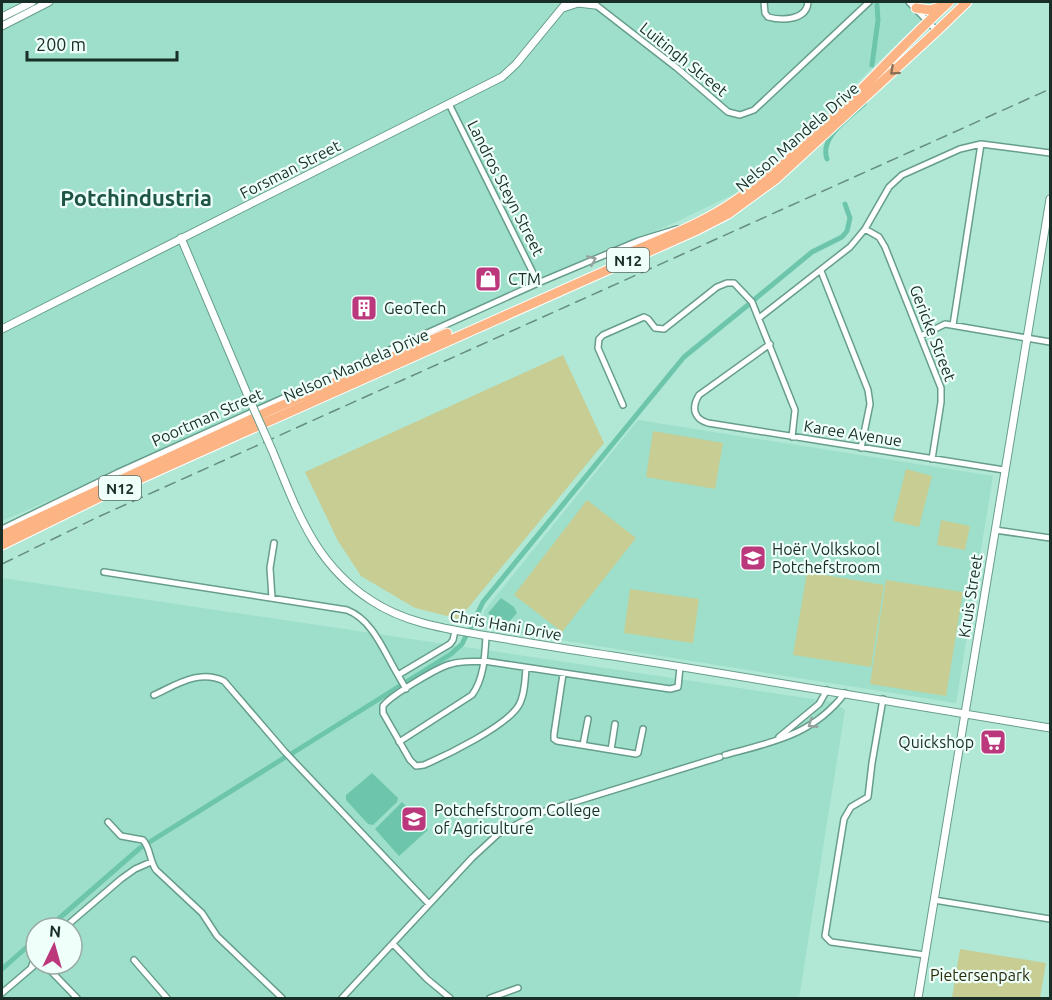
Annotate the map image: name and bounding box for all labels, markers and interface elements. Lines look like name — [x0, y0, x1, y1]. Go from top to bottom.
street label: Luitingh Street — [637, 18, 732, 100]
scale bar — [27, 24, 177, 62]
text: 200 m — [36, 34, 86, 54]
one-way arrow — [890, 64, 901, 75]
street label: Nelson Mandela Drive — [732, 79, 862, 195]
street label: Landros Steyn Street — [464, 117, 548, 259]
street label: Forsman Street — [237, 136, 344, 202]
district label: Potchindustria — [60, 185, 212, 210]
road number: N12 — [607, 248, 649, 272]
one-way arrow — [586, 255, 597, 267]
shop icon: CTM — [473, 264, 503, 294]
place label: CTM — [508, 270, 541, 288]
street label: Gericke Street — [906, 282, 960, 384]
building icon: GeoTech — [349, 293, 379, 323]
place label: GeoTech — [384, 299, 446, 317]
street label: Nelson Mandela Drive — [281, 325, 431, 405]
street label: Poortman Street — [149, 384, 266, 450]
street label: Karee Avenue — [803, 416, 903, 450]
road number: N12 — [99, 476, 141, 500]
place label: Hoër Volkskool Potchefstroom — [772, 540, 880, 576]
school or university icon: Hoër Volkskool Potchefstroom — [738, 543, 768, 573]
street label: Kruis Street — [955, 552, 986, 639]
street label: Chris Hani Drive — [449, 606, 563, 644]
one-way arrow — [808, 717, 818, 729]
supermarket icon: Quickshop — [978, 727, 1008, 757]
place label: Quickshop — [898, 733, 974, 751]
place label: Potchefstroom College of Agriculture — [434, 801, 600, 837]
school or university icon: Potchefstroom College of Agriculture — [399, 804, 429, 834]
north arrow — [24, 916, 84, 976]
text: N — [49, 922, 62, 941]
park label: Pietersenpark — [930, 966, 1030, 984]

